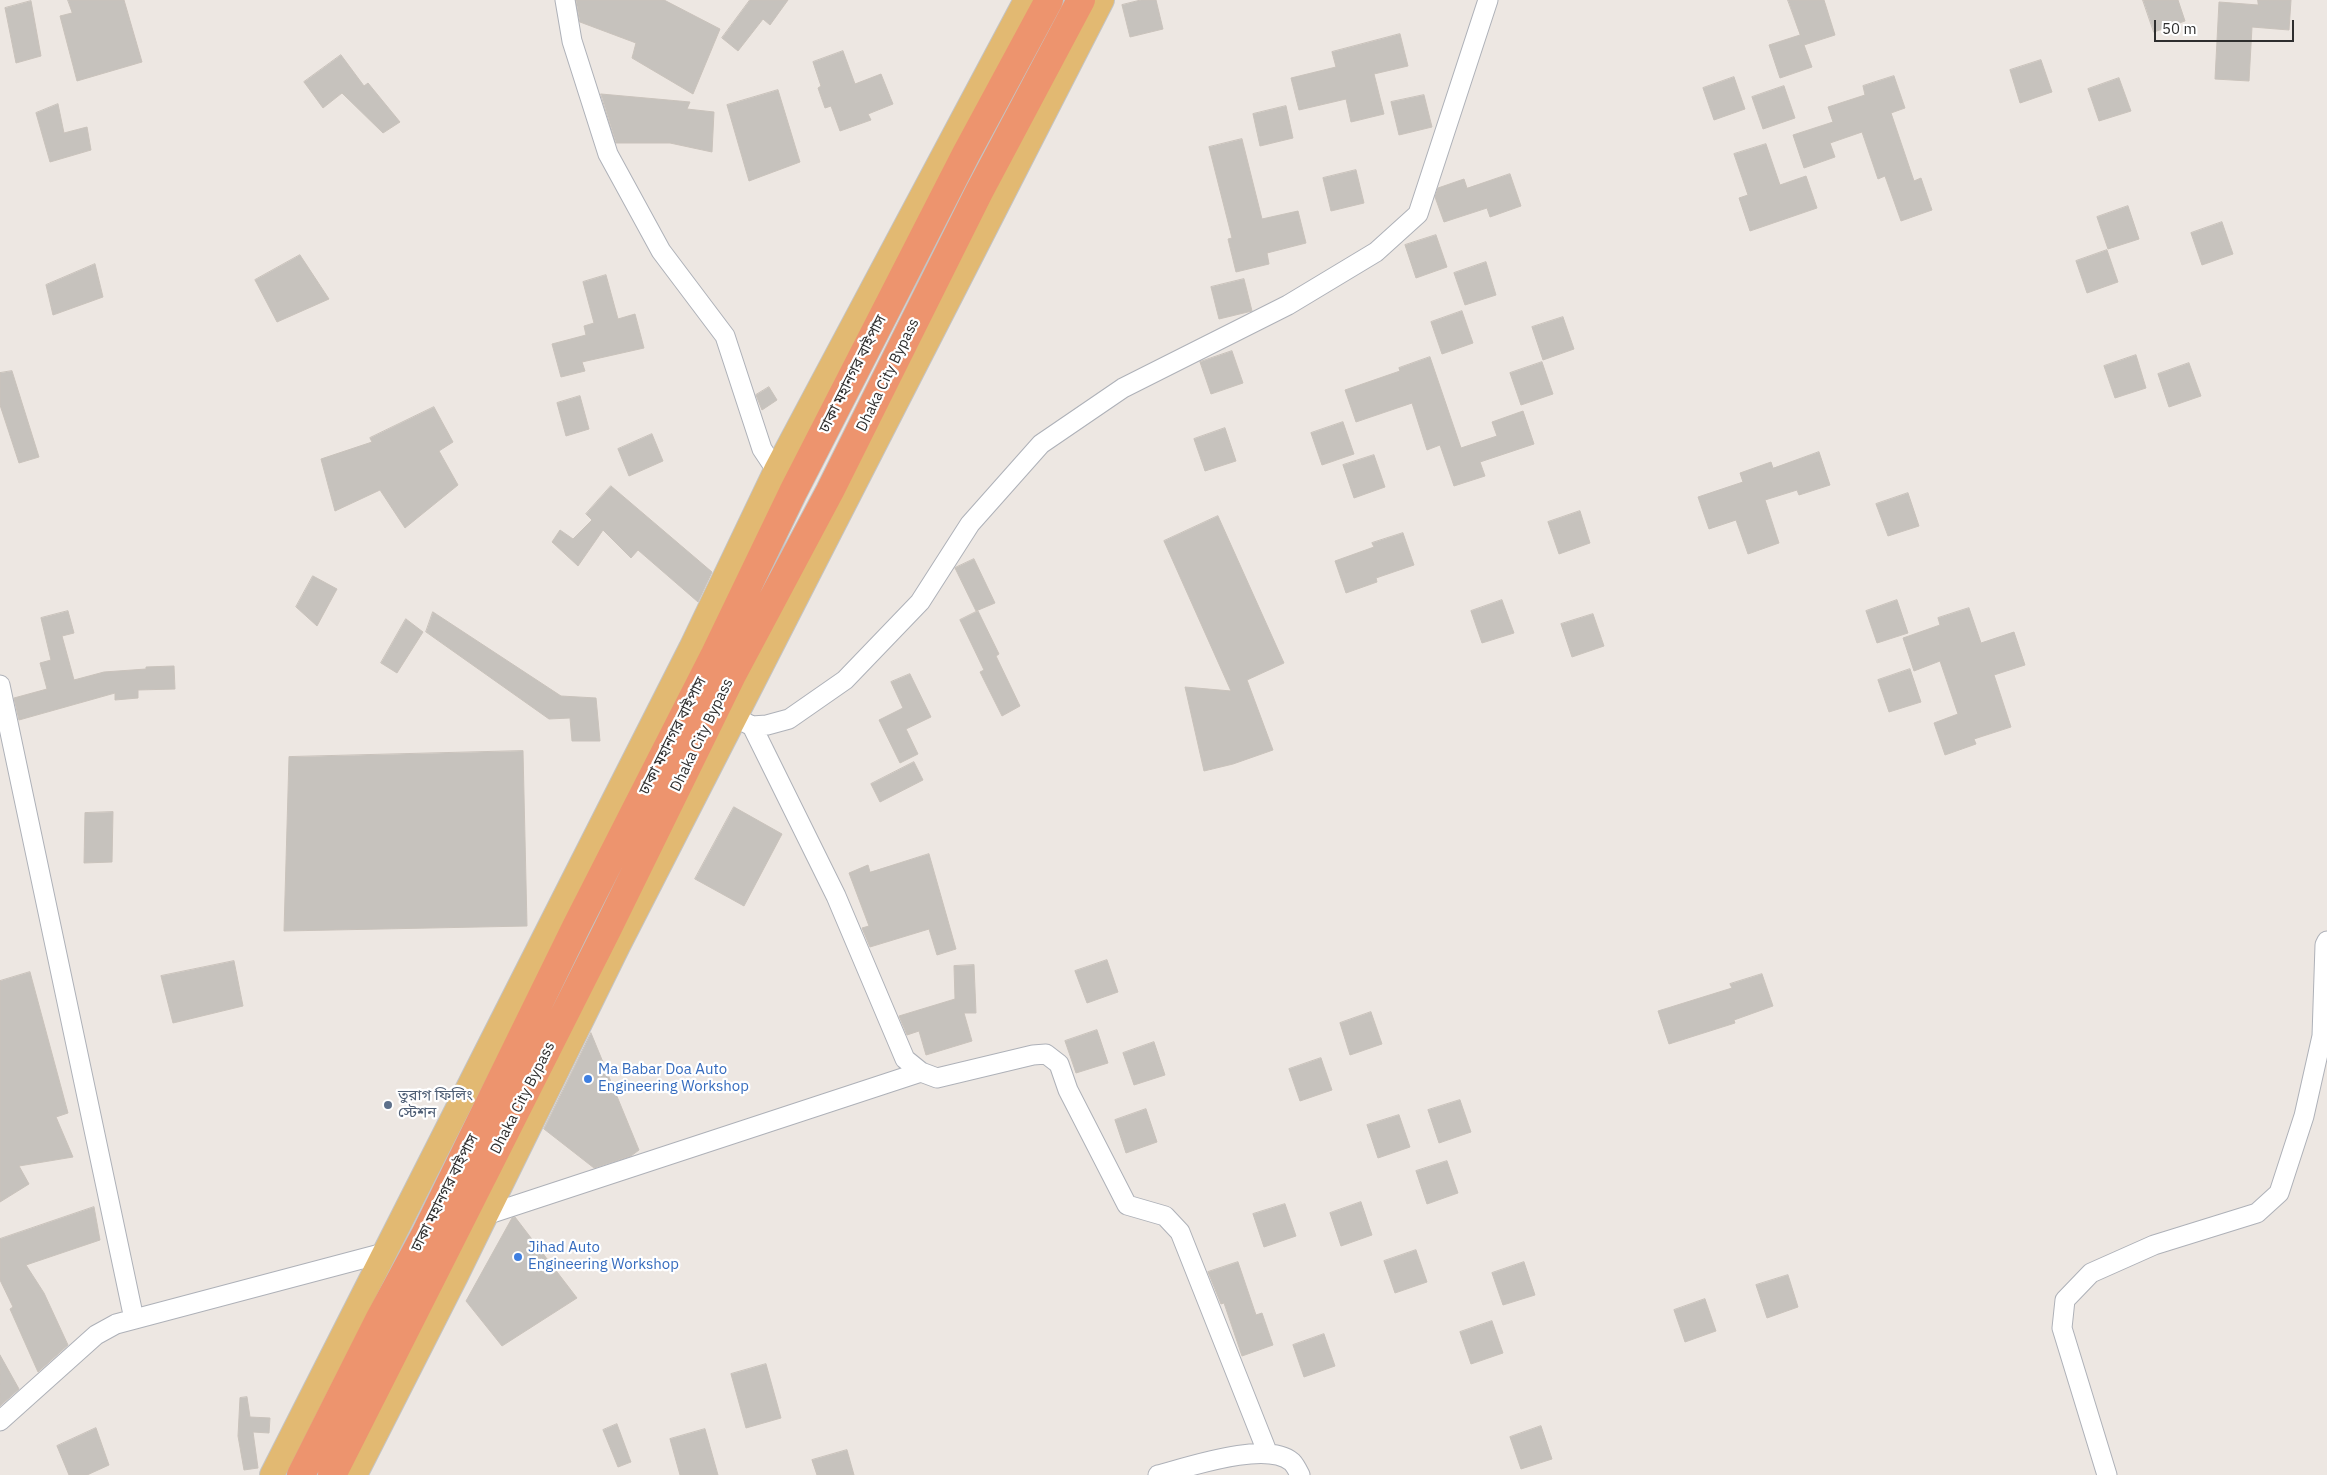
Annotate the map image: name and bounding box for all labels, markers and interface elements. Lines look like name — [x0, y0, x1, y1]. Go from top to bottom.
scale bar — [2157, 10, 2297, 42]
text: 50 m — [2162, 19, 2197, 38]
street label: ঢাকা মহানগর বাইপাস — [816, 312, 890, 436]
street label: Dhaka City Bypass — [853, 315, 923, 435]
street label: ঢাকা মহানগর বাইপাস — [636, 674, 710, 798]
street label: Dhaka City Bypass — [667, 675, 737, 795]
street label: Dhaka City Bypass — [487, 1039, 559, 1157]
place label: Ma Babar Doa Auto Engineering Workshop — [598, 1061, 749, 1096]
marker: Ma Babar Doa Auto Engineering Workshop — [582, 1073, 594, 1085]
place label: তুরাগ ফিলিং স্টেশন — [398, 1087, 473, 1122]
marker: তুরাগ ফিলিং স্টেশন — [382, 1099, 394, 1111]
street label: ঢাকা মহানগর বাইপাস — [408, 1131, 482, 1255]
place label: Jihad Auto Engineering Workshop — [528, 1239, 679, 1274]
marker: Jihad Auto Engineering Workshop — [512, 1251, 524, 1263]

